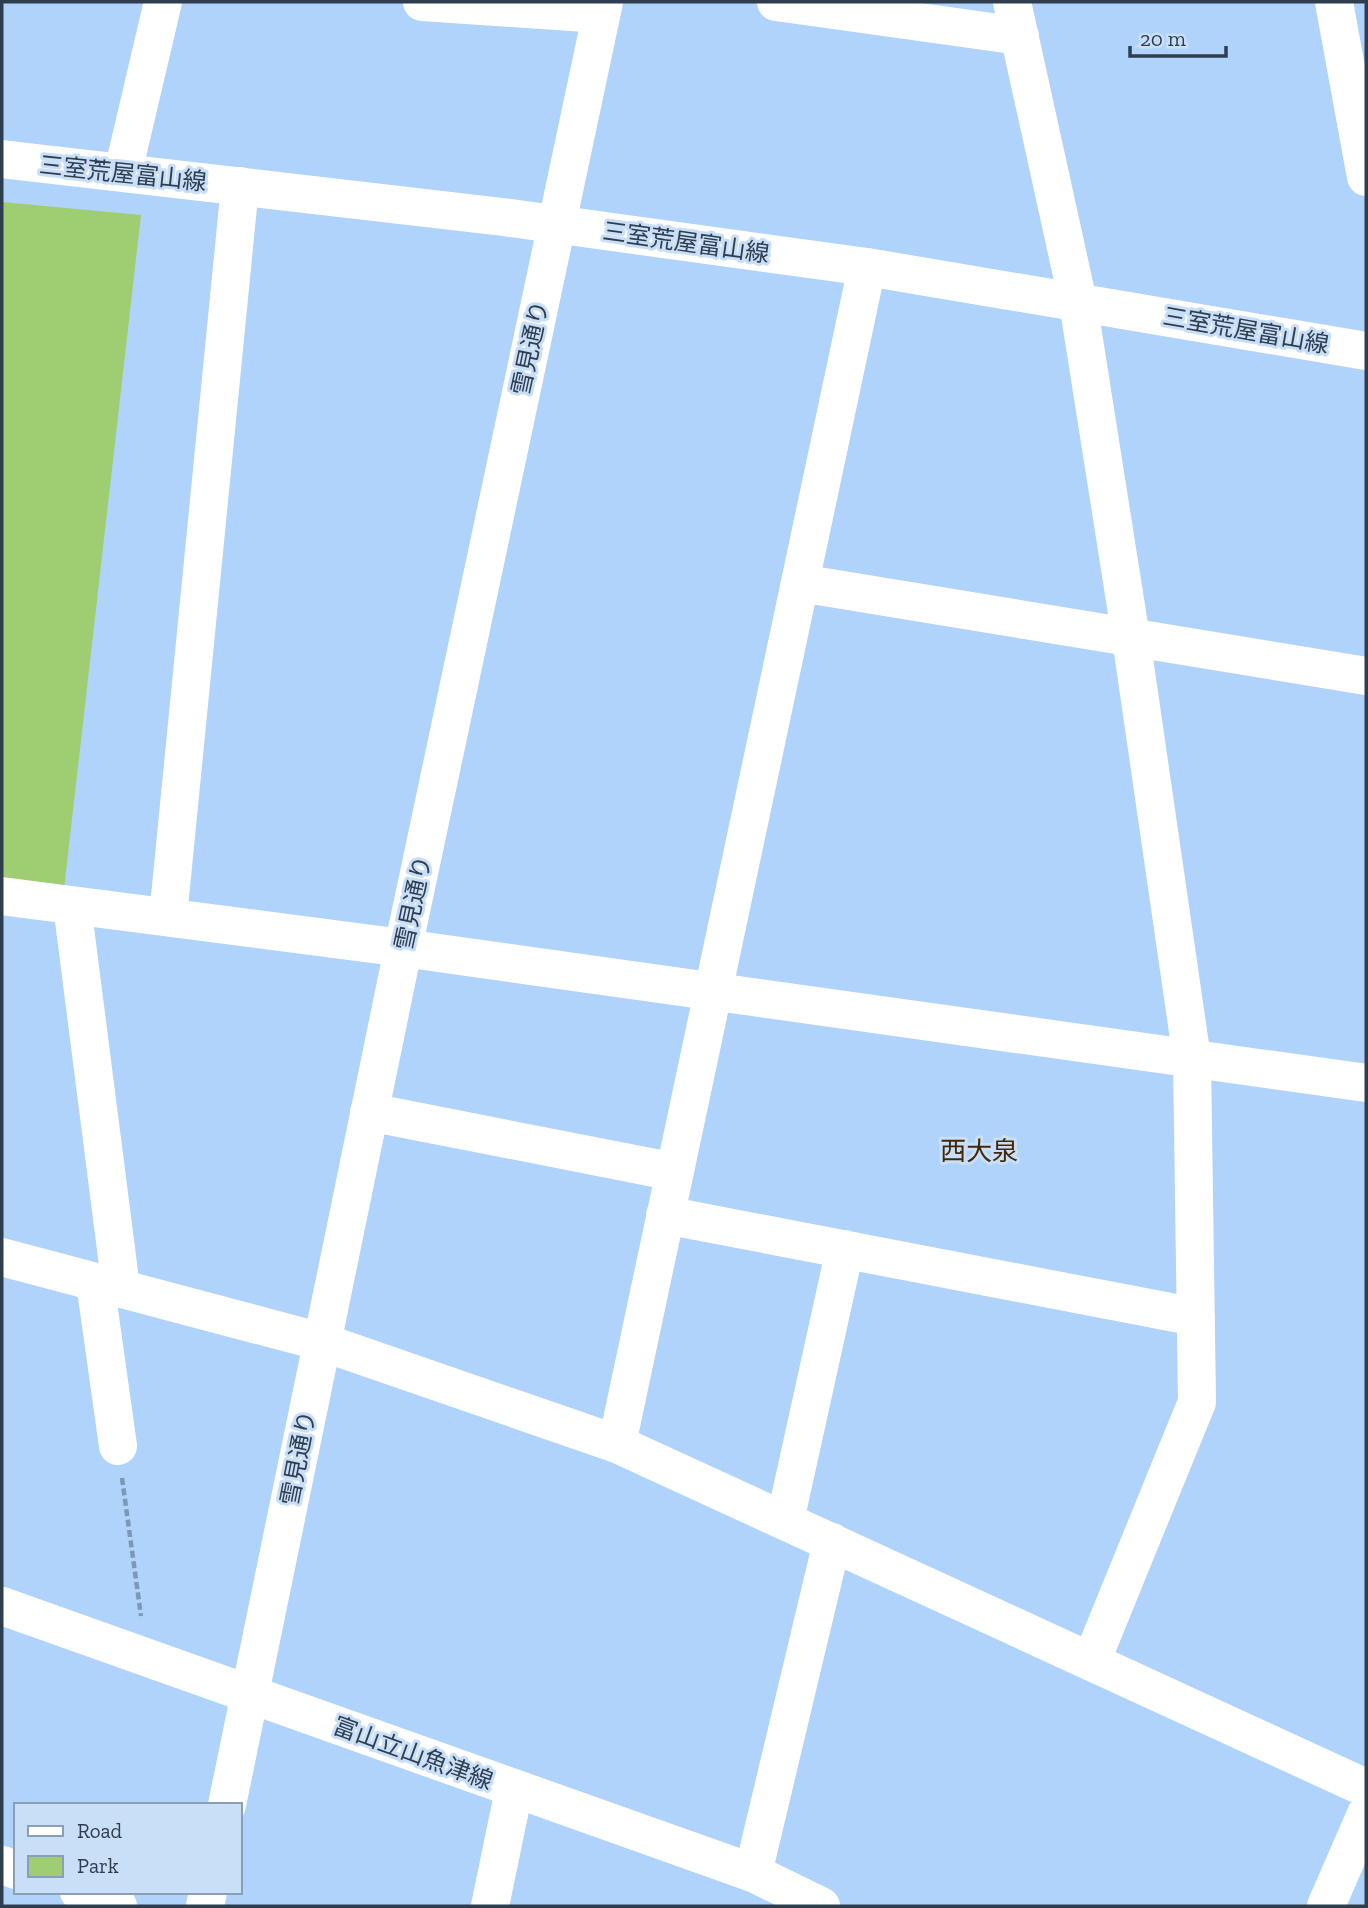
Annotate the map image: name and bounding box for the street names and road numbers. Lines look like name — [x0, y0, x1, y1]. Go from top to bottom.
street label: 三室荒屋富山線 — [38, 150, 208, 196]
street label: 三室荒屋富山線 — [601, 216, 771, 268]
street label: 雪見通り — [506, 298, 554, 398]
street label: 三室荒屋富山線 — [1161, 301, 1331, 359]
street label: 雪見通り — [389, 853, 437, 953]
street label: 雪見通り — [275, 1408, 321, 1508]
street label: 富山立山魚津線 — [329, 1711, 497, 1795]

